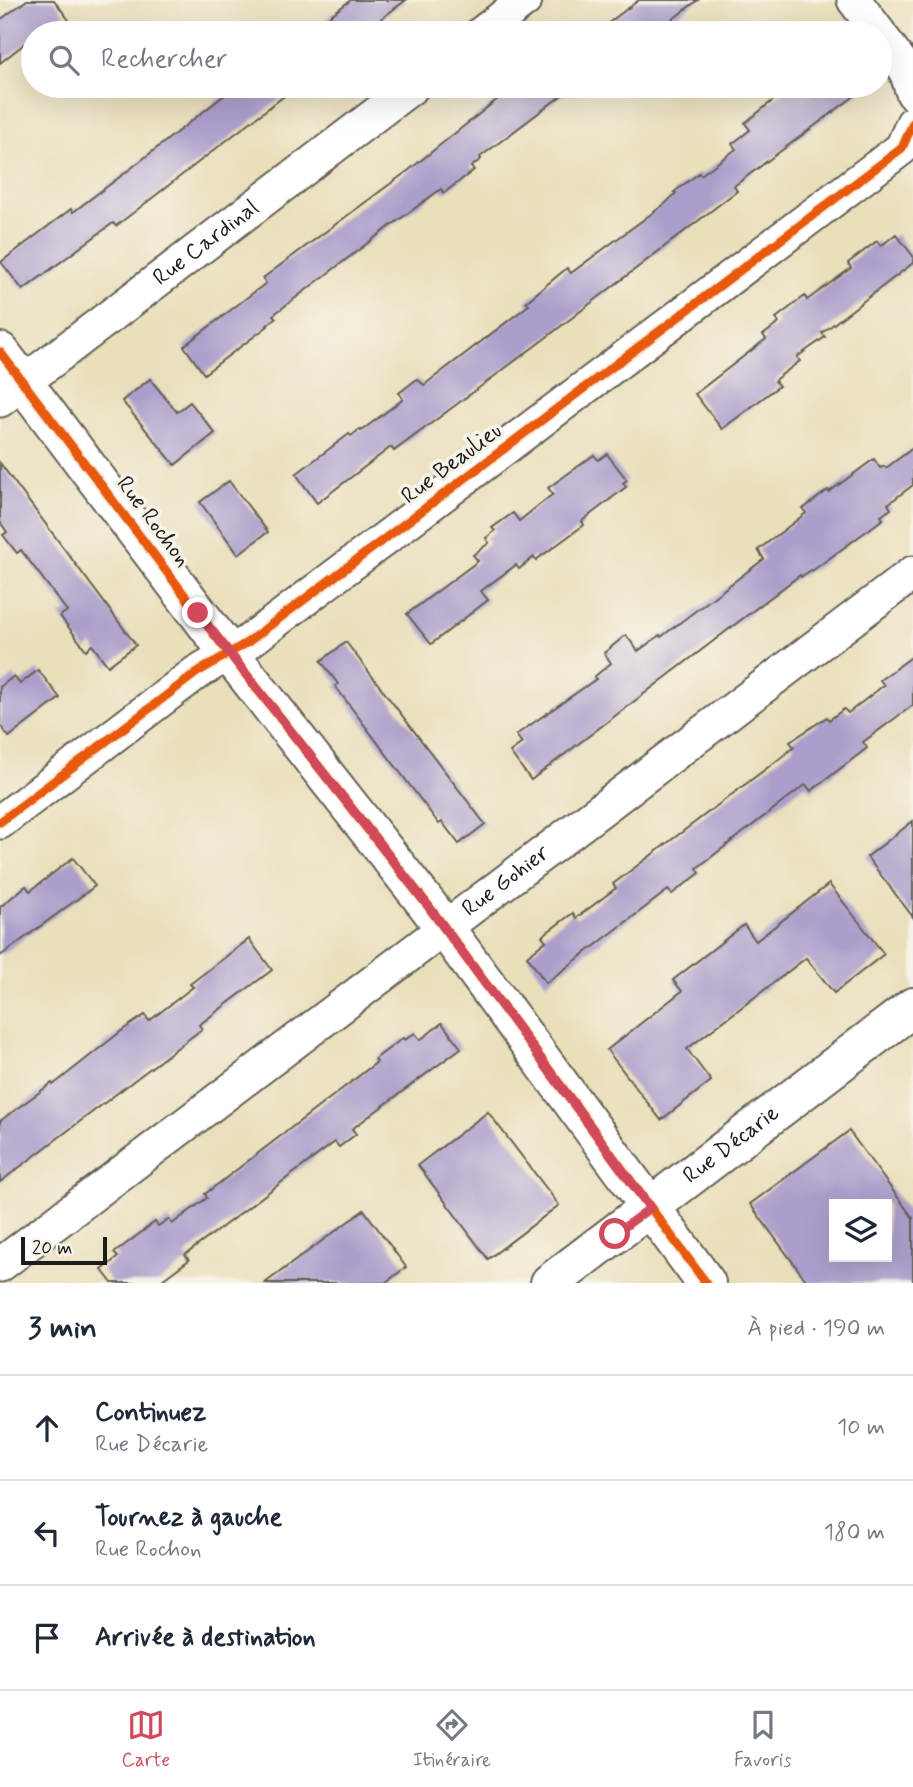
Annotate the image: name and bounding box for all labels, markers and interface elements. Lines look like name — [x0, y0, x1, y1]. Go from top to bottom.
search box — [21, 21, 892, 98]
icon: search — [45, 41, 83, 79]
text: Rechercher — [101, 43, 227, 77]
street label: Rue Cardinal — [147, 193, 265, 293]
street label: Rue Beaulieu — [396, 416, 508, 512]
street label: Rue Rochon — [109, 470, 197, 574]
route end — [182, 597, 213, 628]
street label: Rue Gohier — [456, 838, 556, 924]
street label: Rue Décarie — [677, 1099, 786, 1191]
map controls — [829, 1199, 892, 1262]
button: layers — [829, 1199, 892, 1262]
route start — [599, 1218, 630, 1249]
scale bar — [21, 1234, 107, 1266]
text: 20 m — [32, 1236, 72, 1261]
text: 3 min — [28, 1309, 97, 1348]
text: À pied · 190 m — [747, 1314, 885, 1344]
text: Continuez — [95, 1396, 206, 1430]
icon: ahead — [28, 1409, 66, 1447]
text: 10 m — [837, 1413, 885, 1443]
text: Rue Décarie — [95, 1430, 208, 1460]
text: Tournez à gauche — [95, 1501, 282, 1535]
icon: left — [28, 1514, 66, 1552]
text: 180 m — [824, 1518, 885, 1548]
text: Rue Rochon — [95, 1535, 202, 1565]
icon: arrive — [28, 1619, 66, 1657]
text: Arrivée à destination — [95, 1621, 316, 1655]
tab: Carte — [121, 1706, 170, 1773]
tab: Itinéraire — [413, 1706, 491, 1773]
tab: Favoris — [734, 1706, 792, 1773]

